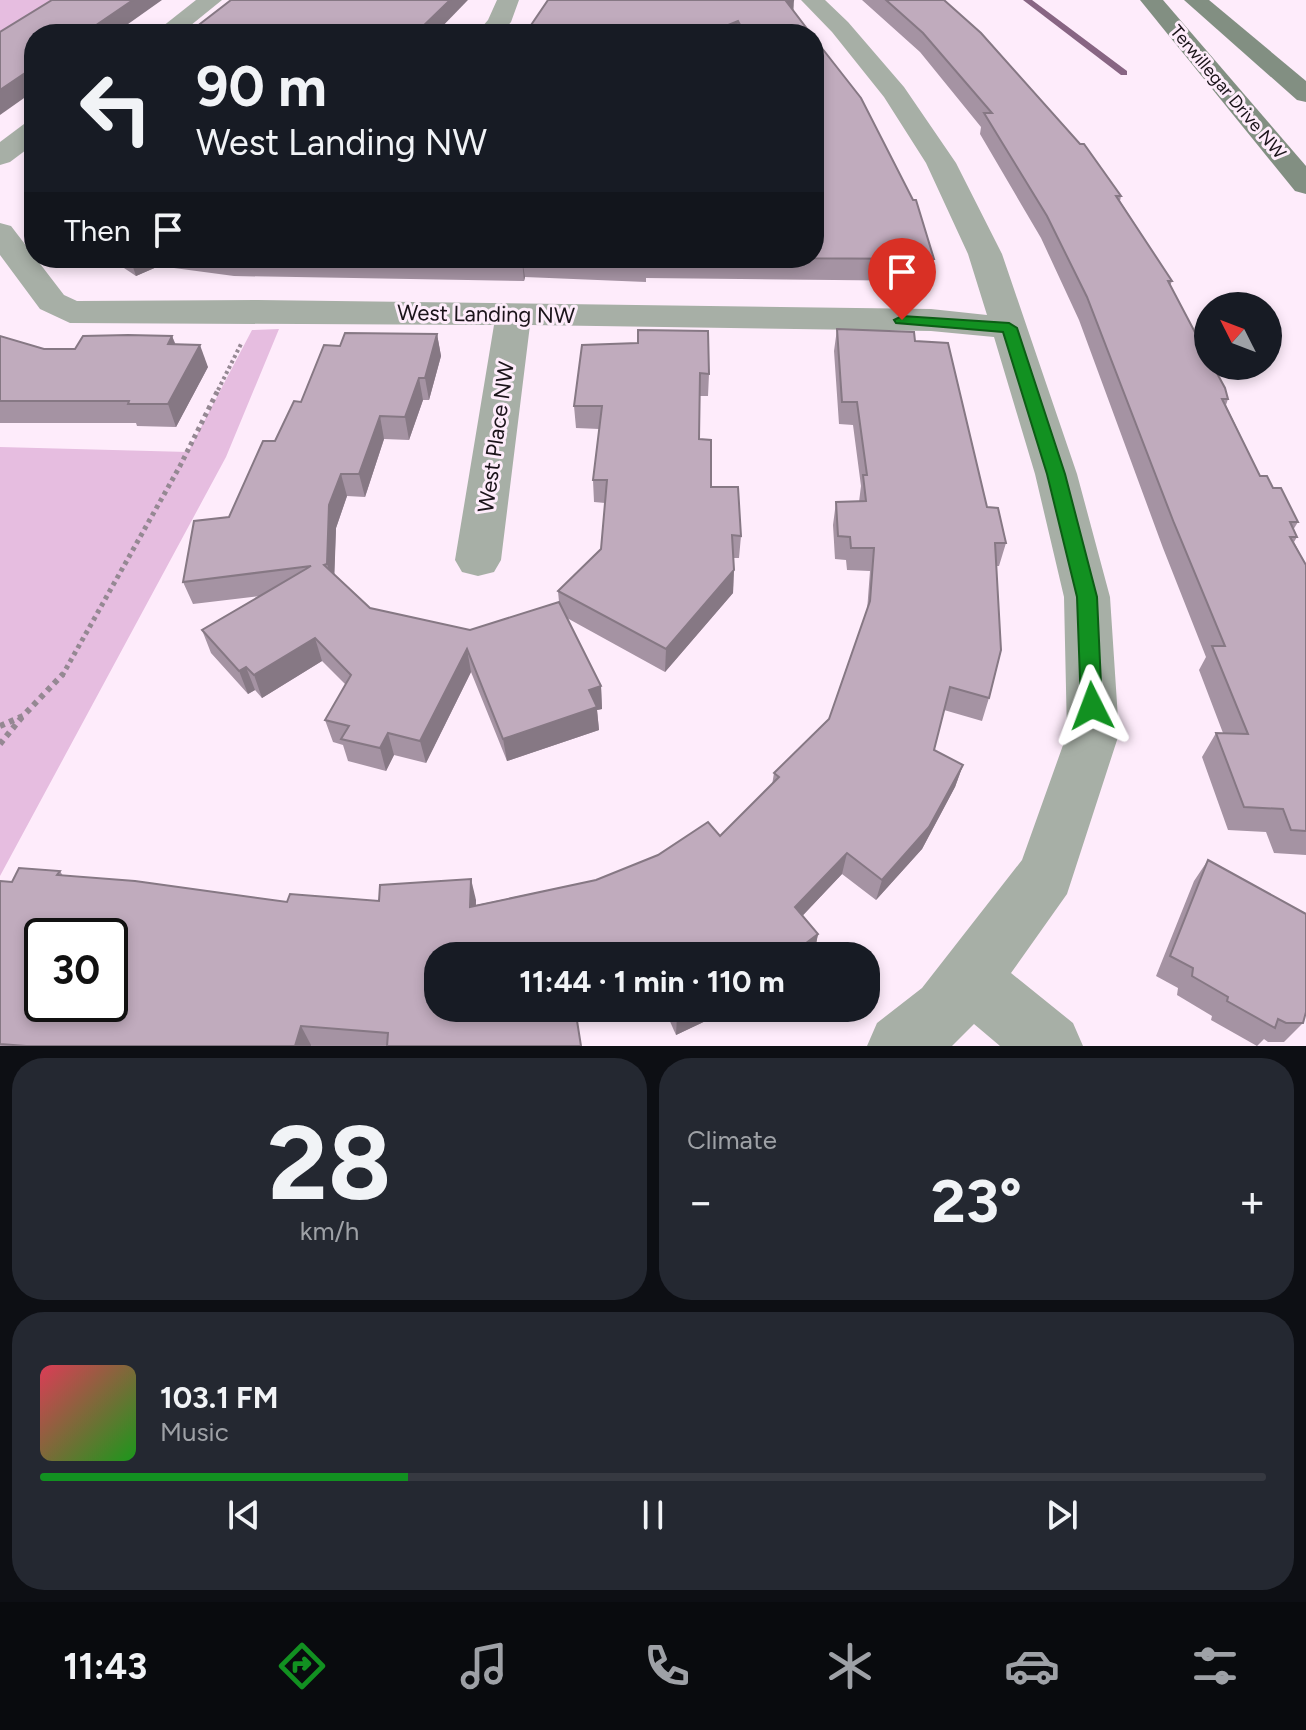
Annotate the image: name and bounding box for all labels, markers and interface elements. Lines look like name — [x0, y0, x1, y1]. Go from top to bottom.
street label: Terwillegar Drive NW — [1165, 20, 1291, 164]
text: 90 m — [196, 53, 327, 120]
icon: left — [64, 56, 168, 160]
text: West Landing NW — [196, 121, 487, 164]
icon: arrive — [146, 208, 190, 252]
text: Then — [64, 212, 130, 249]
pin — [868, 238, 936, 320]
icon: arrive — [880, 250, 924, 294]
north arrow — [1194, 292, 1282, 380]
map controls — [1194, 292, 1282, 380]
street label: West Landing NW — [397, 299, 575, 329]
street label: West Place NW — [472, 360, 520, 514]
position arrow — [1050, 664, 1134, 748]
speed limit sign: 30 — [24, 918, 128, 1022]
text: 11:44 · 1 min · 110 m — [519, 963, 785, 1000]
text: 28 — [268, 1100, 391, 1225]
text: Climate — [687, 1124, 777, 1156]
text: 23° — [931, 1165, 1022, 1237]
text: − — [687, 1175, 714, 1228]
text: + — [1239, 1175, 1266, 1228]
text: km/h — [300, 1215, 359, 1247]
text: 103.1 FM — [160, 1379, 278, 1416]
text: Music — [160, 1416, 229, 1448]
icon: previous — [222, 1493, 266, 1537]
icon: pause — [631, 1493, 675, 1537]
icon: next — [1040, 1493, 1084, 1537]
icon: directions — [274, 1638, 330, 1694]
icon: music — [456, 1638, 512, 1694]
icon: phone — [639, 1638, 695, 1694]
icon: climate — [822, 1638, 878, 1694]
icon: car — [1004, 1638, 1060, 1694]
icon: filters — [1187, 1638, 1243, 1694]
text: 11:43 — [63, 1645, 147, 1688]

